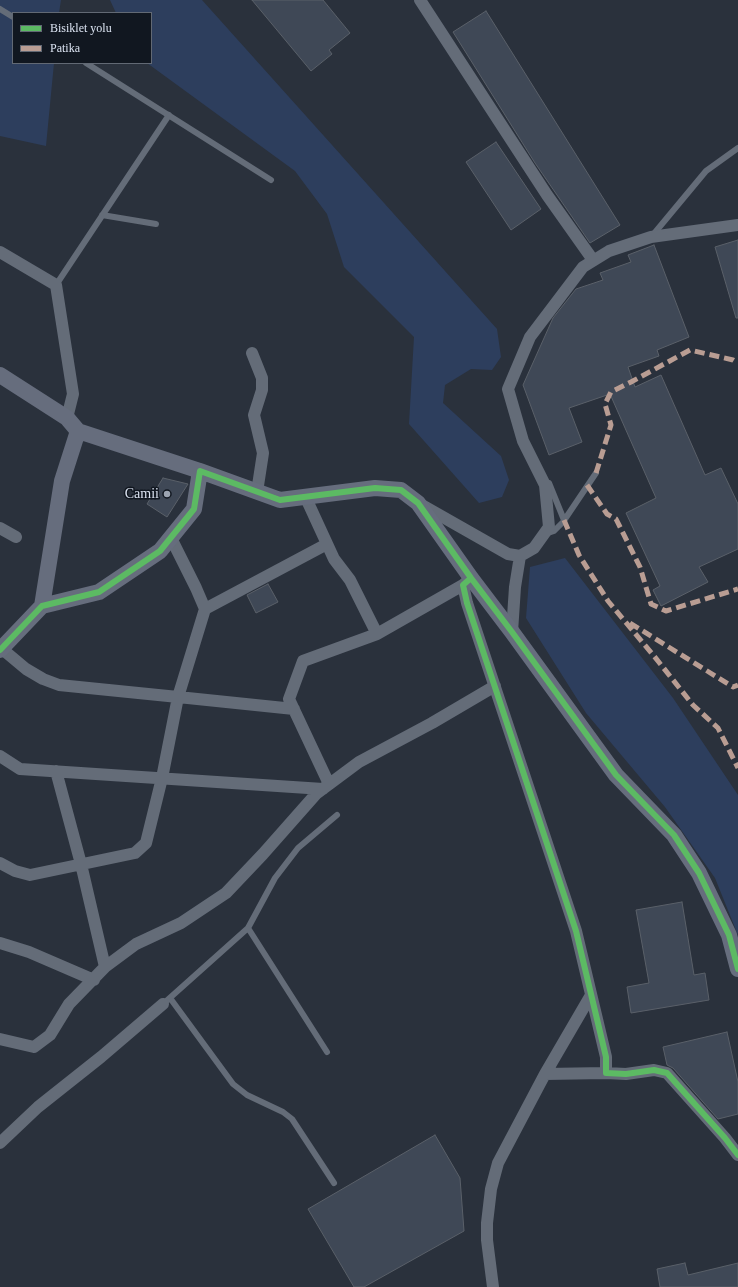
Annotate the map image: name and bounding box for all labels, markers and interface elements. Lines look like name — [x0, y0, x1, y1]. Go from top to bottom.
legend — [12, 12, 152, 64]
text: Bisiklet yolu — [50, 21, 112, 35]
text: Patika — [50, 41, 80, 55]
place label: Camii — [125, 486, 159, 502]
marker: Camii — [162, 489, 172, 499]

